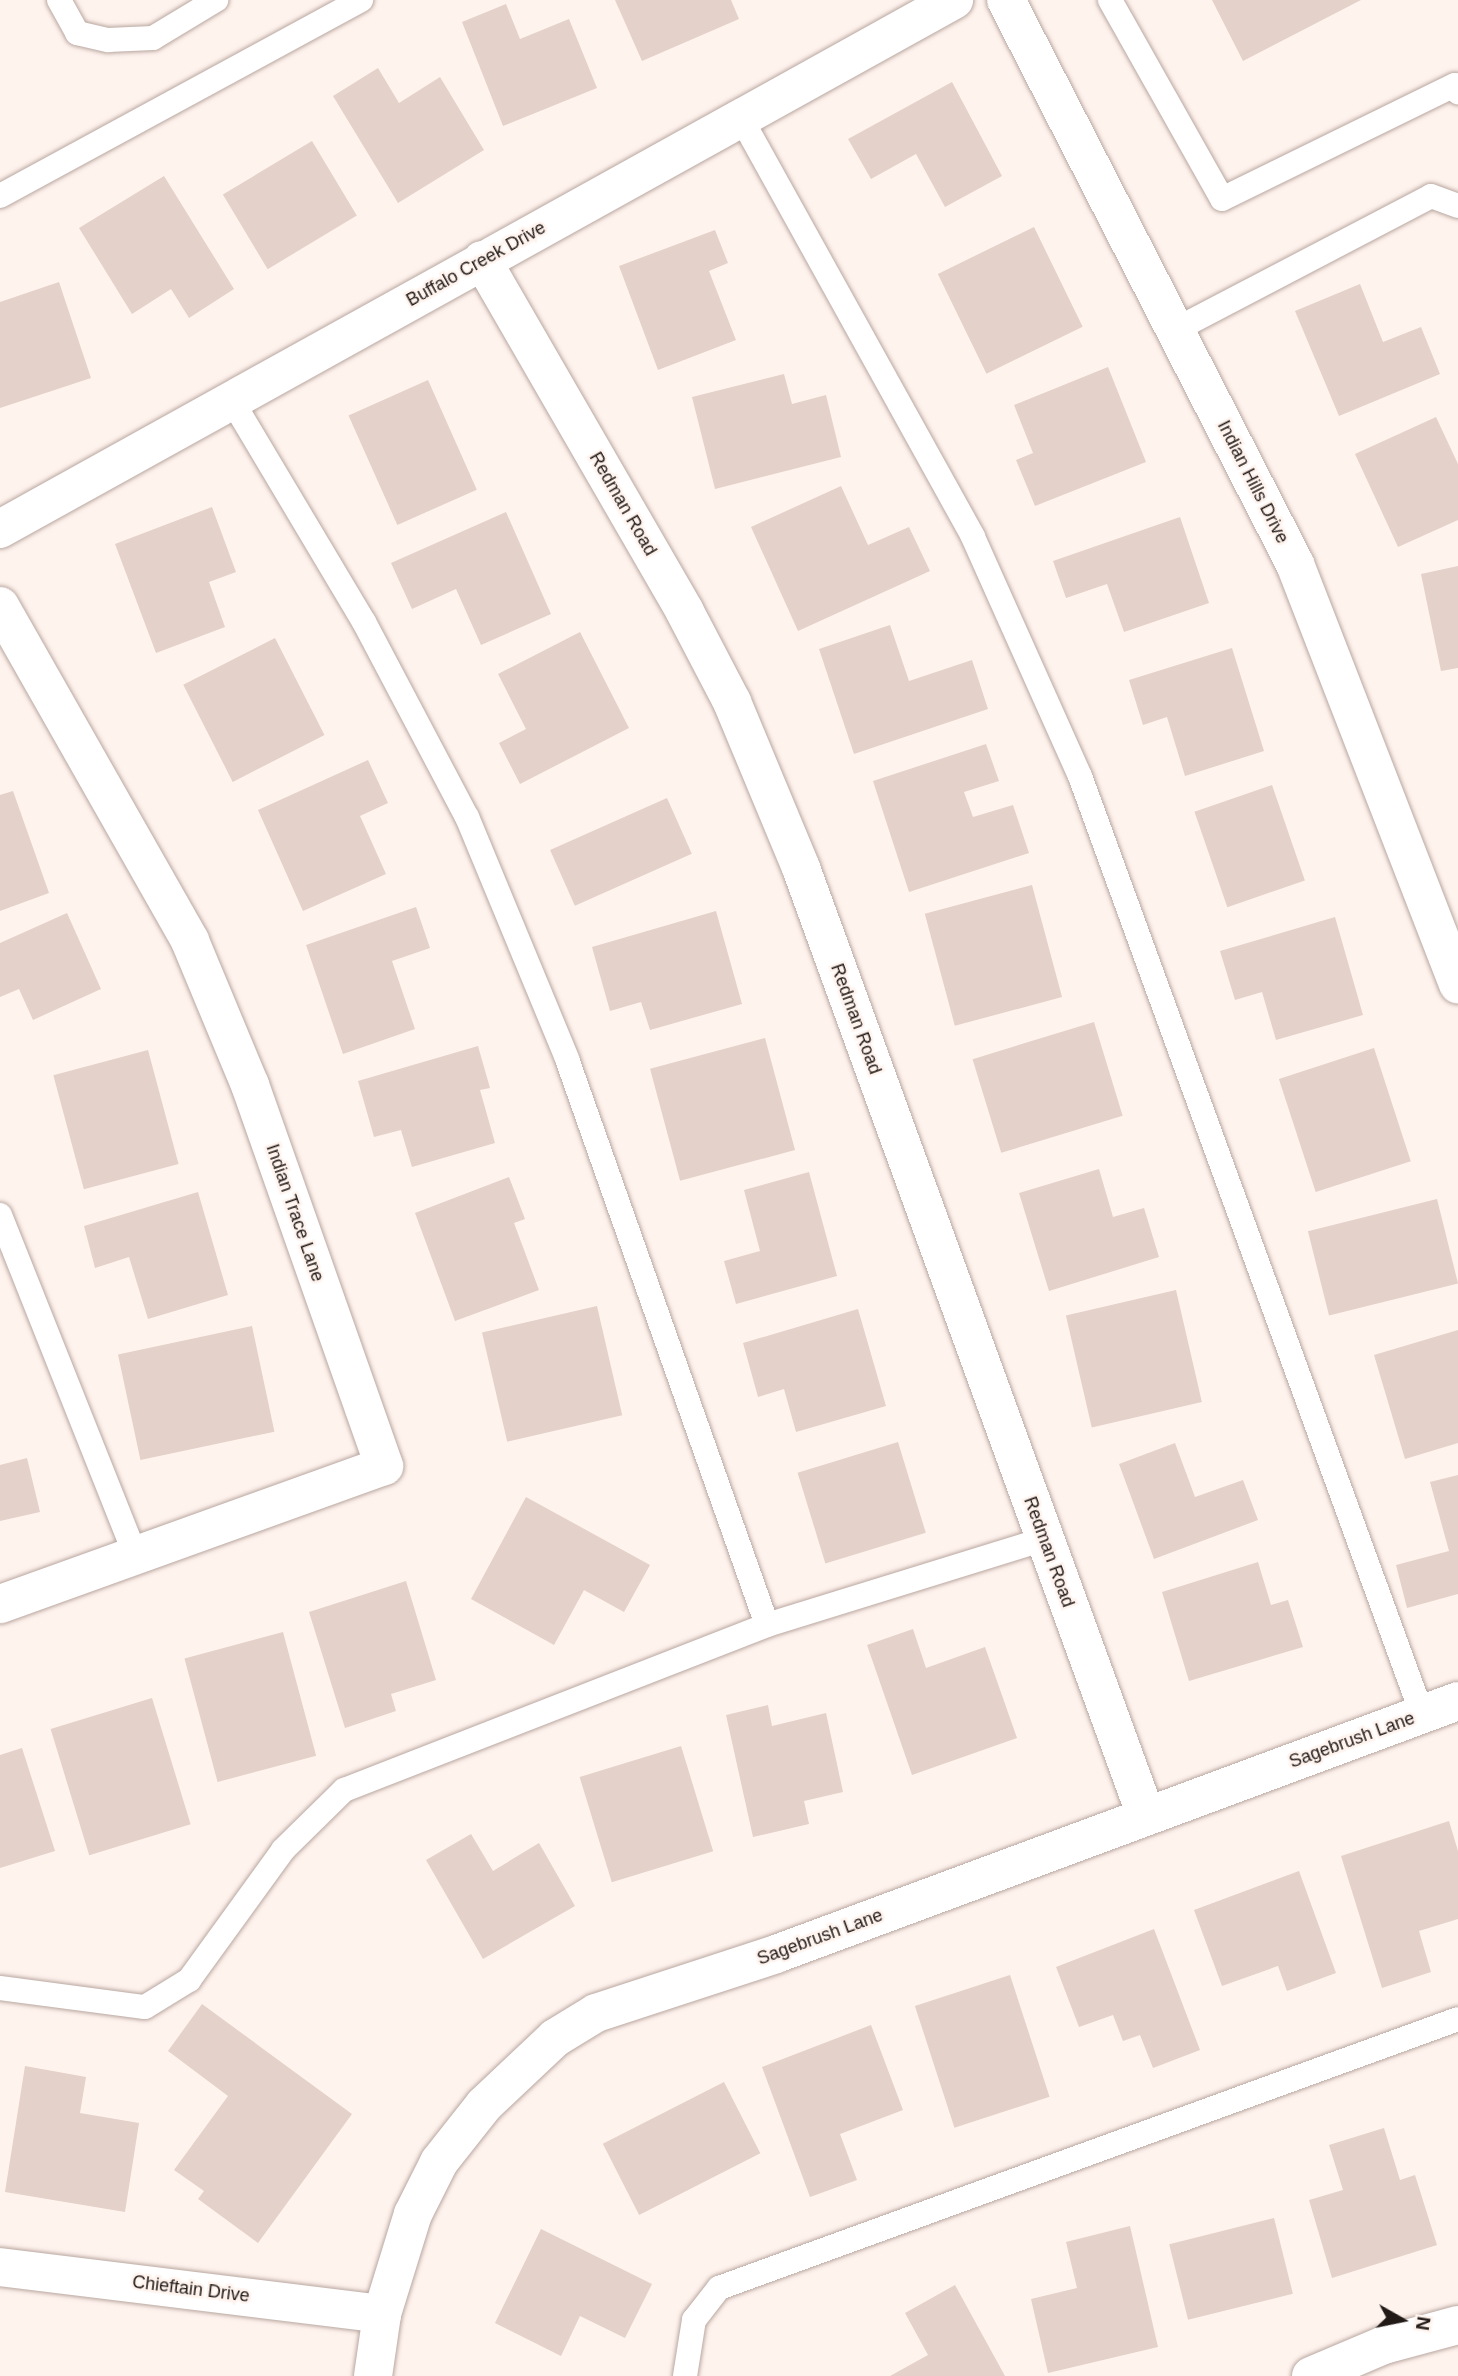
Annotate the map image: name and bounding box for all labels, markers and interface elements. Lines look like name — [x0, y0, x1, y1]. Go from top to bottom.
street label: Buffalo Creek Drive — [403, 217, 549, 311]
street label: Indian Hills Drive — [1213, 417, 1293, 547]
street label: Redman Road — [585, 448, 661, 560]
street label: Redman Road — [826, 961, 886, 1077]
street label: Indian Trace Lane — [261, 1141, 329, 1285]
street label: Redman Road — [1019, 1494, 1079, 1610]
street label: Sagebrush Lane — [1286, 1707, 1418, 1773]
street label: Sagebrush Lane — [754, 1904, 886, 1970]
street label: Chieftain Drive — [131, 2271, 251, 2307]
north arrow — [1367, 2285, 1437, 2355]
text: N — [1412, 2315, 1435, 2332]

